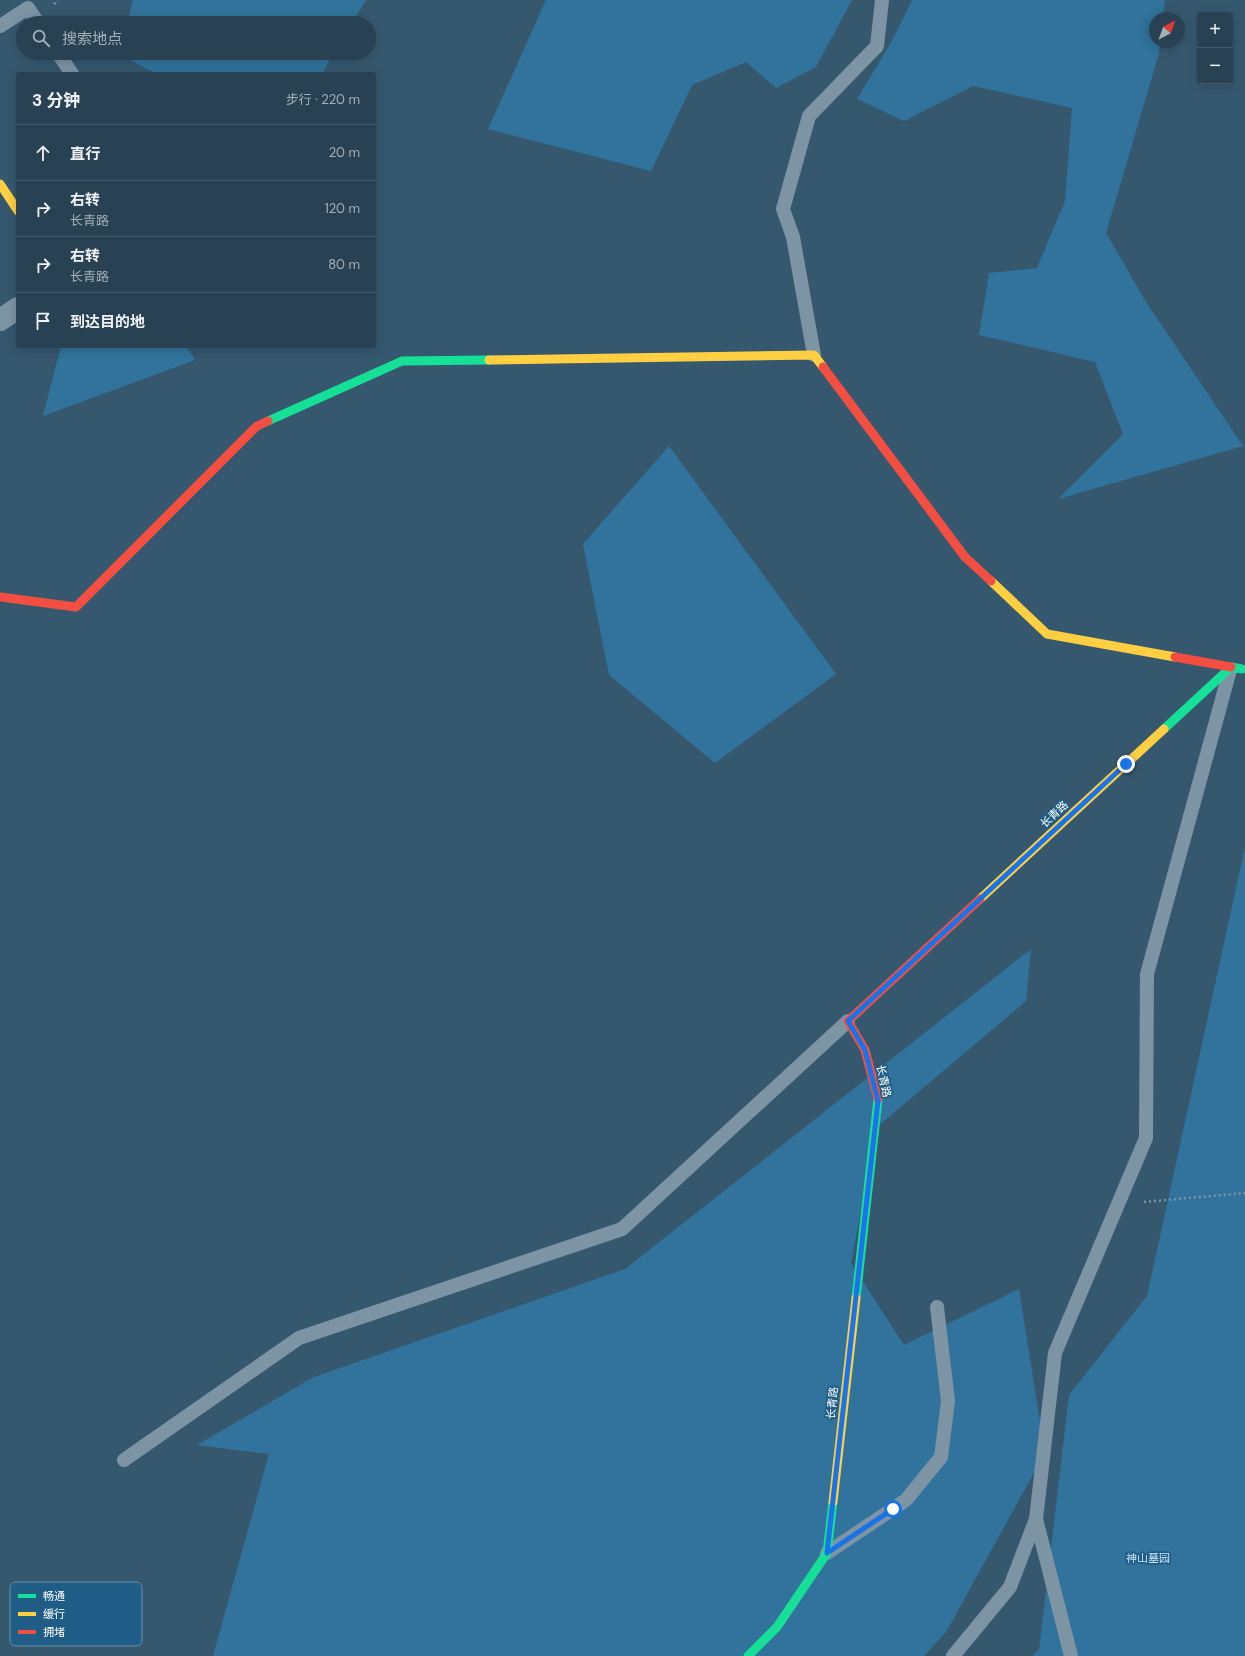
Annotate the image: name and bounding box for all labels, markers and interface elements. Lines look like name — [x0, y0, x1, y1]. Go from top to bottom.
north arrow — [1149, 12, 1185, 48]
map controls — [1197, 12, 1233, 84]
button: + — [1197, 12, 1233, 48]
search box — [16, 16, 376, 60]
icon: search — [30, 27, 52, 49]
text: 搜索地点 — [62, 29, 122, 49]
button: − — [1197, 48, 1233, 84]
text: 3 分钟 — [32, 89, 80, 111]
text: 步行 · 220 m — [286, 91, 360, 108]
icon: ahead — [32, 142, 54, 164]
text: 直行 — [70, 144, 100, 164]
text: 20 m — [329, 144, 360, 161]
text: 右转 — [70, 190, 100, 210]
icon: right — [32, 198, 54, 220]
text: 120 m — [325, 200, 360, 217]
text: 长青路 — [70, 212, 109, 229]
text: 右转 — [70, 246, 100, 266]
icon: right — [32, 254, 54, 276]
text: 80 m — [328, 256, 360, 273]
text: 长青路 — [70, 268, 109, 285]
icon: arrive — [32, 310, 54, 332]
text: 到达目的地 — [70, 312, 145, 332]
route end — [1117, 755, 1135, 773]
street label: 长青路 — [1037, 798, 1071, 830]
street label: 长青路 — [873, 1063, 895, 1099]
street label: 长青路 — [823, 1386, 841, 1420]
route start — [884, 1500, 902, 1518]
park label: 神山墓园 — [1126, 1551, 1170, 1565]
legend — [10, 1582, 142, 1646]
text: 畅通 — [43, 1589, 65, 1603]
text: 缓行 — [43, 1607, 65, 1621]
text: 拥堵 — [43, 1625, 65, 1639]

